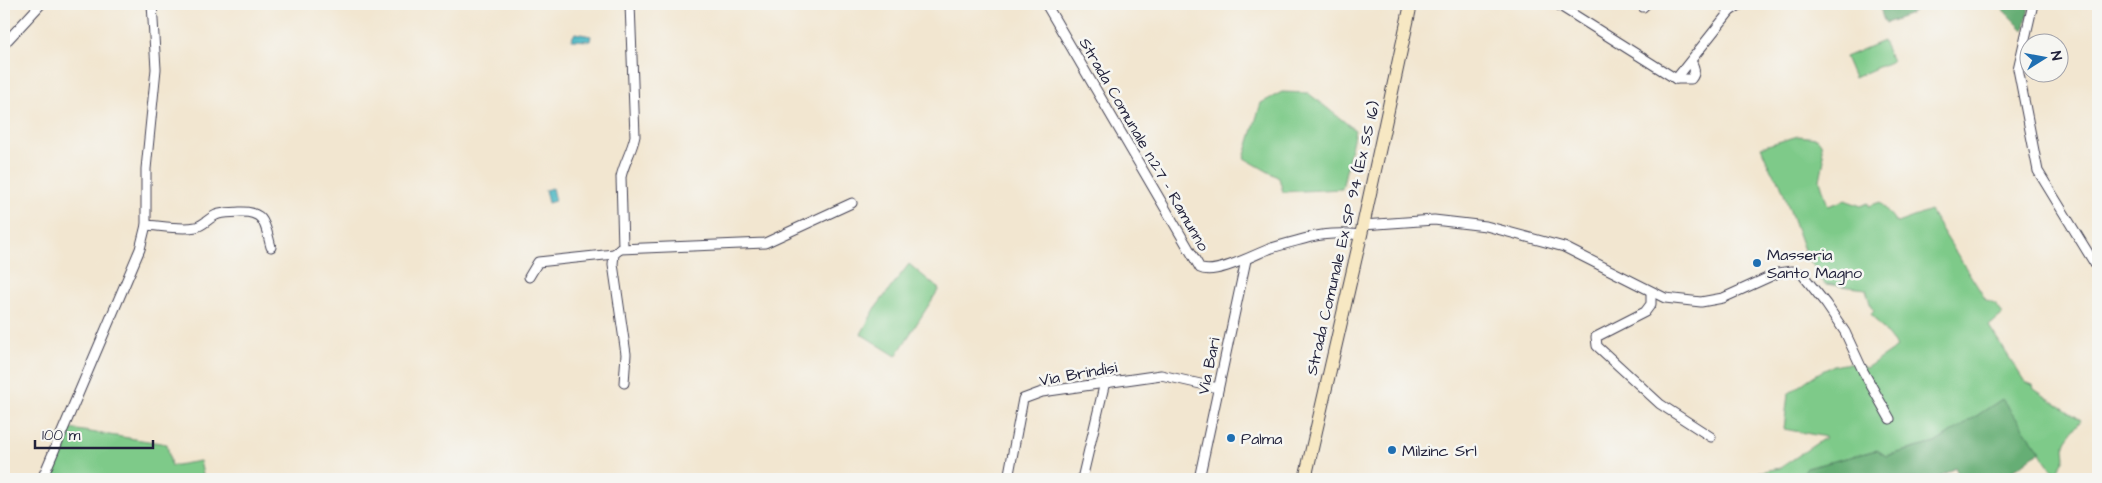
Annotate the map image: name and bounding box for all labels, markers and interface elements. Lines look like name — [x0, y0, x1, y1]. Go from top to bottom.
north arrow — [2020, 32, 2070, 82]
street label: Strada Comunale n.27 - Ramunno — [1074, 34, 1214, 255]
text: N — [2045, 49, 2066, 62]
street label: Strada Comunale Ex SP 94 (Ex SS 16) — [1301, 99, 1385, 377]
place label: Masseria Santo Magno — [1767, 244, 1862, 285]
marker: Masseria Santo Magno — [1751, 257, 1763, 269]
street label: Via Bari — [1192, 335, 1226, 397]
street label: Via Brindisi — [1038, 356, 1119, 392]
scale bar — [35, 418, 152, 450]
text: 100 m — [42, 425, 81, 446]
place label: Palma — [1241, 428, 1282, 450]
marker: Palma — [1225, 432, 1237, 444]
place label: Milzinc Srl — [1402, 440, 1477, 462]
marker: Milzinc Srl — [1386, 444, 1398, 456]

